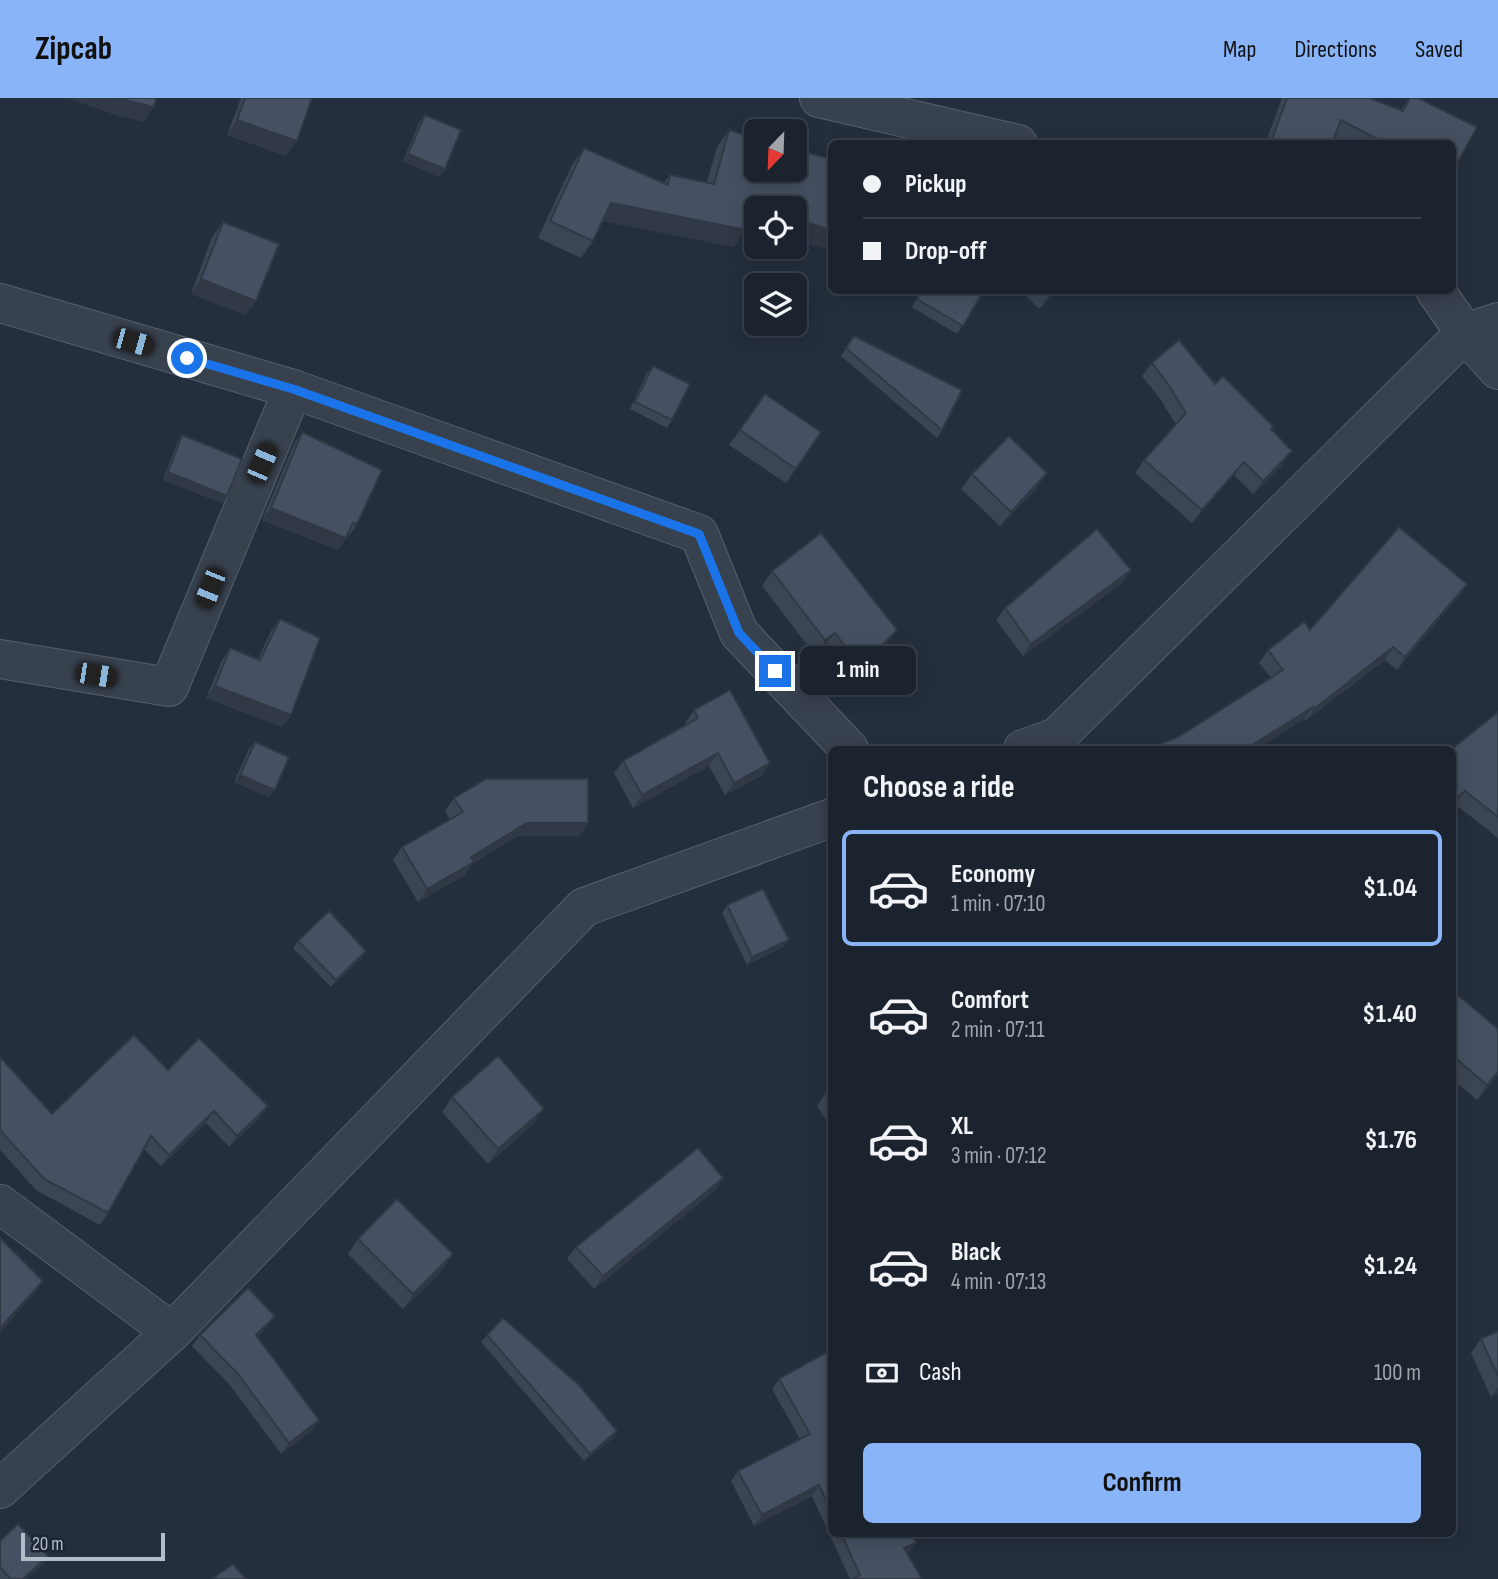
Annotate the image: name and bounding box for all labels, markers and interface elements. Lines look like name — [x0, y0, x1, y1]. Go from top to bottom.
text: Zipcab — [35, 29, 112, 69]
text: Map — [1223, 35, 1256, 64]
text: Directions — [1294, 35, 1377, 64]
text: Saved — [1415, 35, 1463, 64]
north arrow — [744, 119, 807, 182]
map controls — [744, 119, 807, 336]
text: Pickup — [905, 169, 967, 200]
button: locate — [744, 196, 807, 259]
text: Drop-off — [905, 236, 986, 267]
button: layers — [744, 273, 807, 336]
car — [110, 326, 157, 358]
route start — [171, 342, 203, 374]
car — [245, 440, 280, 486]
car — [193, 565, 228, 611]
callout: 1 min — [800, 646, 915, 696]
route end — [759, 655, 791, 687]
text: 1 min — [837, 656, 879, 684]
car — [74, 661, 119, 689]
text: Choose a ride — [863, 768, 1015, 807]
icon: car — [867, 857, 930, 920]
text: Economy — [951, 859, 1035, 890]
text: $1.04 — [1363, 873, 1417, 904]
text: 1 min · 07:10 — [951, 890, 1045, 918]
icon: car — [867, 983, 930, 1046]
text: Comfort — [951, 985, 1029, 1016]
text: $1.40 — [1362, 999, 1417, 1030]
text: 2 min · 07:11 — [951, 1016, 1045, 1044]
icon: car — [867, 1109, 930, 1172]
text: XL — [951, 1111, 973, 1142]
text: $1.76 — [1364, 1125, 1417, 1156]
text: 3 min · 07:12 — [951, 1142, 1046, 1170]
icon: car — [867, 1235, 930, 1298]
text: Black — [951, 1237, 1001, 1268]
text: $1.24 — [1363, 1251, 1417, 1282]
text: 4 min · 07:13 — [951, 1268, 1046, 1296]
icon: cash — [863, 1354, 901, 1392]
text: Cash — [919, 1357, 962, 1388]
text: 100 m — [1374, 1359, 1421, 1387]
button: Confirm — [863, 1443, 1421, 1523]
scale bar — [21, 1530, 164, 1562]
text: 20 m — [32, 1533, 64, 1556]

